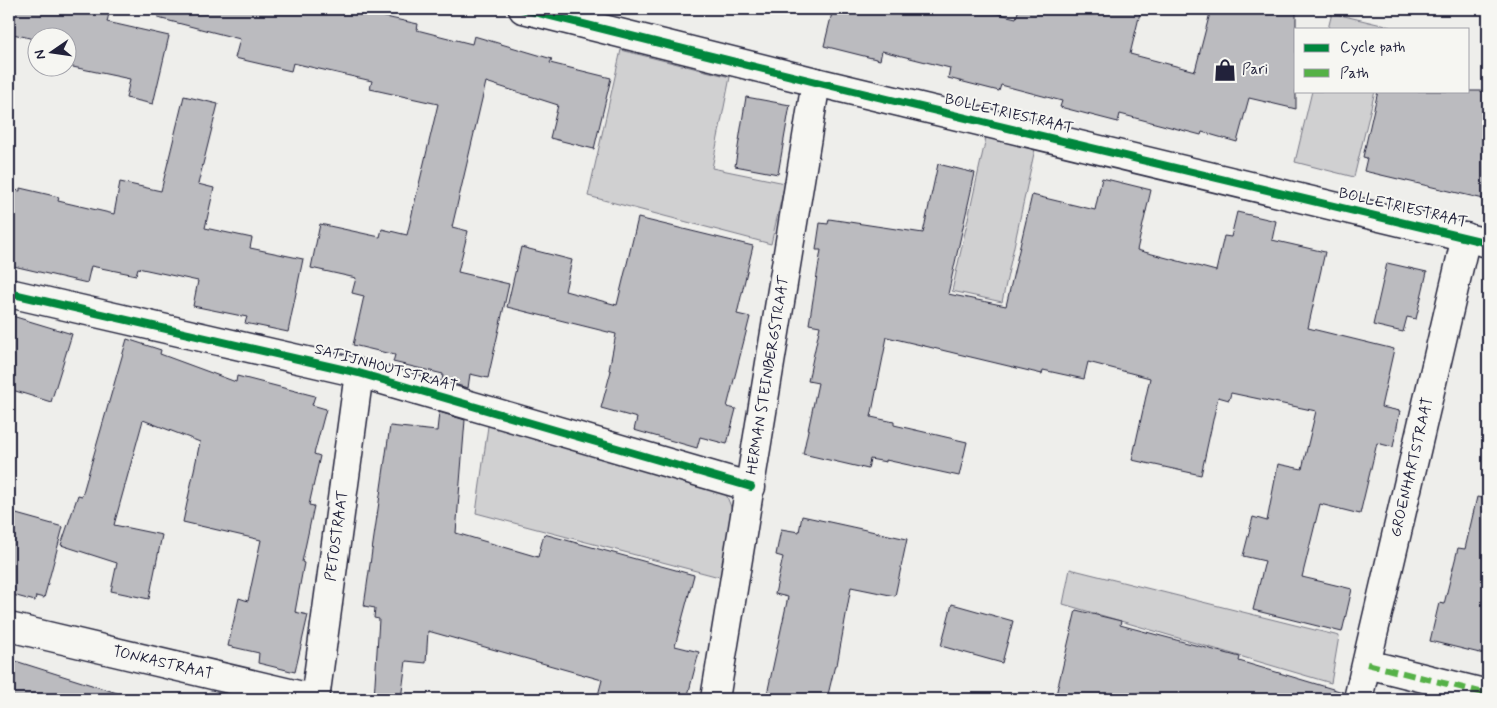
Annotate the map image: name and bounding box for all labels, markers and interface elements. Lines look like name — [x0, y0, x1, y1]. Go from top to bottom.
north arrow — [28, 28, 78, 78]
legend — [1294, 28, 1470, 92]
text: Cycle path — [1340, 38, 1405, 58]
text: N — [30, 48, 50, 61]
shop icon: Pari — [1212, 57, 1238, 83]
place label: Pari — [1242, 60, 1268, 80]
text: Path — [1340, 64, 1369, 84]
street label: BOLLETRIESTRAAT — [943, 89, 1075, 139]
street label: BOLLETRIESTRAAT — [1337, 183, 1469, 233]
street label: HERMAN STEINBERGSTRAAT — [742, 274, 794, 476]
street label: SATIJNHOUTSTRAAT — [312, 339, 460, 397]
street label: GROENHARTSTRAAT — [1386, 395, 1438, 539]
street label: PETOSTRAAT — [321, 489, 353, 583]
street label: TONKASTRAAT — [111, 642, 215, 685]

